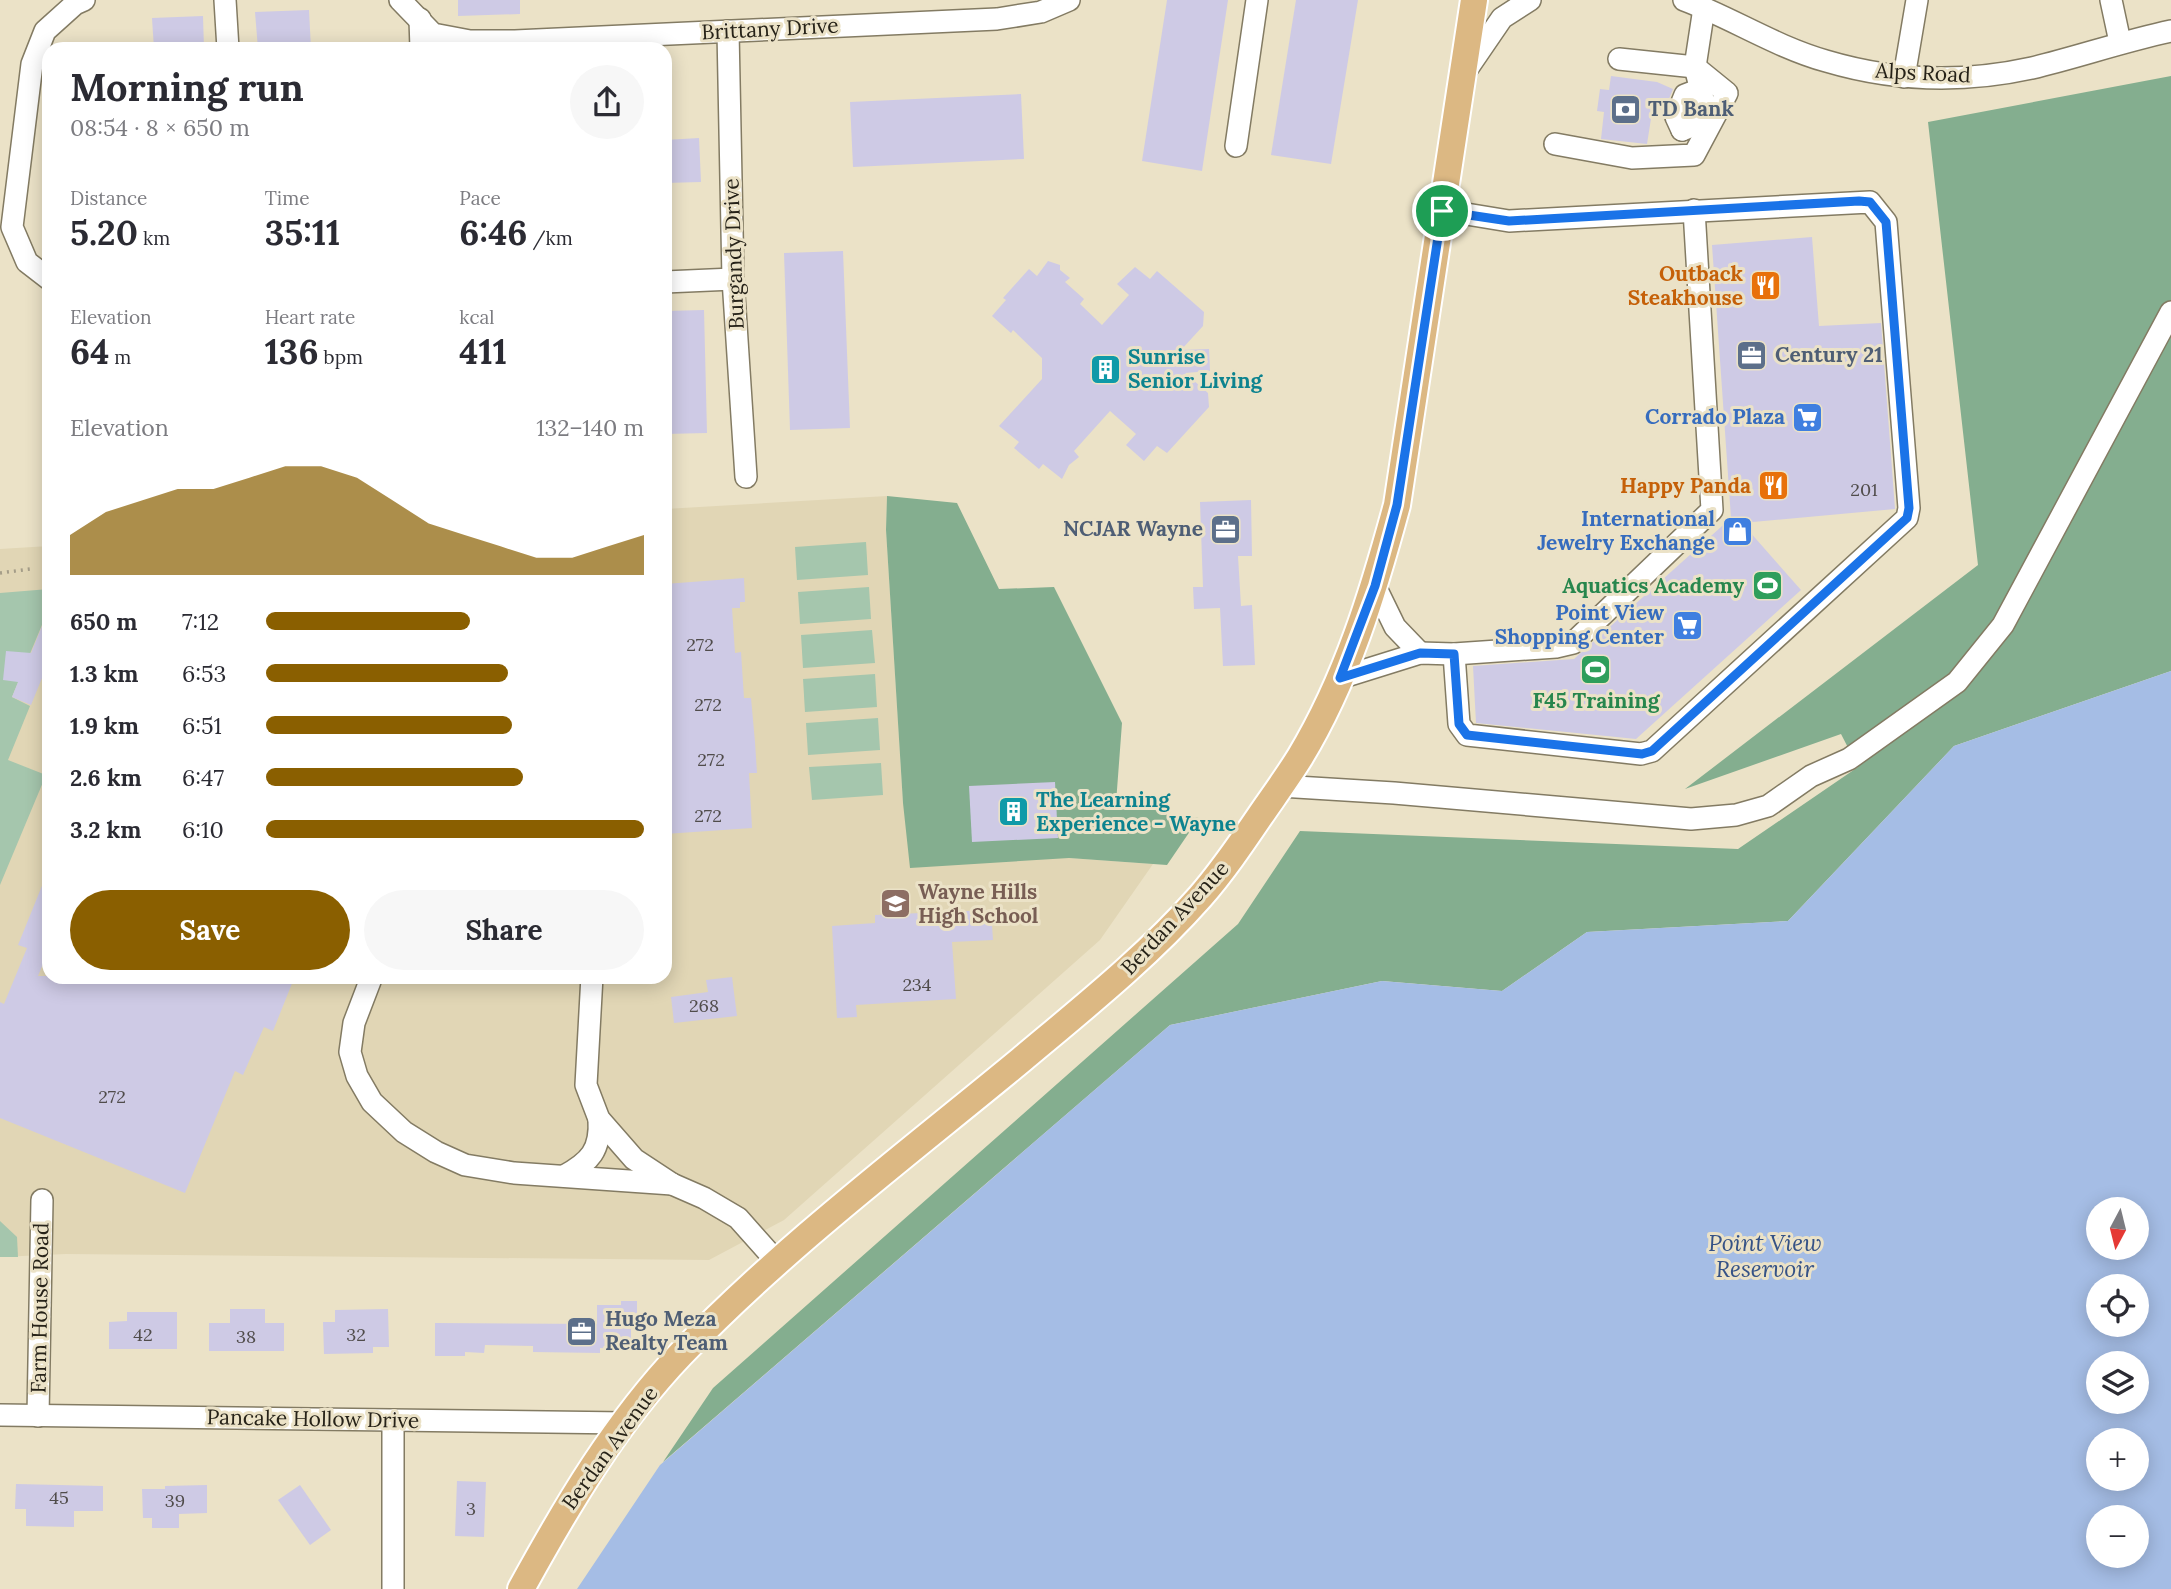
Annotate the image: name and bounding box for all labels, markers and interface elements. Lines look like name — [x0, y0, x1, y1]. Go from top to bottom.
street label: Brittany Drive — [701, 11, 839, 46]
street label: Alps Road — [1874, 56, 1971, 88]
text: Morning run — [70, 63, 304, 111]
button: share — [570, 65, 644, 139]
bank icon: TD Bank — [1608, 92, 1642, 126]
place label: TD Bank — [1648, 95, 1734, 122]
text: 08:54 · 8 × 650 m — [70, 113, 250, 142]
street label: Burgandy Drive — [717, 178, 750, 330]
pin — [1412, 181, 1472, 241]
text: Distance — [70, 186, 147, 210]
text: Time — [265, 186, 309, 210]
text: Pace — [459, 186, 501, 210]
icon: arrive — [1423, 192, 1461, 230]
text: 5.20 — [70, 210, 138, 255]
text: 35:11 — [265, 210, 340, 255]
text: 6:46 — [459, 210, 527, 255]
text: km — [138, 226, 170, 250]
text: /km — [527, 226, 573, 250]
place label: Outback Steakhouse — [1628, 260, 1744, 311]
restaurant icon: Outback Steakhouse — [1749, 269, 1783, 303]
text: Elevation — [70, 305, 152, 329]
text: Heart rate — [265, 305, 355, 329]
text: kcal — [459, 305, 494, 329]
text: 64 — [70, 329, 109, 374]
text: 136 — [265, 329, 319, 374]
text: 411 — [459, 329, 507, 374]
office icon: Century 21 — [1735, 338, 1769, 372]
place label: Century 21 — [1775, 341, 1883, 368]
place label: Sunrise Senior Living — [1128, 343, 1264, 394]
text: m — [109, 345, 131, 369]
text: bpm — [319, 345, 363, 369]
building icon: Sunrise Senior Living — [1088, 352, 1122, 386]
supermarket icon: Corrado Plaza — [1791, 400, 1825, 434]
place label: Corrado Plaza — [1645, 403, 1785, 430]
text: Elevation — [70, 413, 169, 442]
text: 132–140 m — [536, 413, 644, 442]
restaurant icon: Happy Panda — [1757, 469, 1791, 503]
place label: Happy Panda — [1620, 472, 1751, 499]
house number: 201 — [1850, 478, 1878, 501]
place label: International Jewelry Exchange — [1537, 505, 1715, 556]
office icon: NCJAR Wayne — [1209, 512, 1243, 546]
shop icon: International Jewelry Exchange — [1721, 514, 1755, 548]
place label: NCJAR Wayne — [1063, 515, 1203, 542]
sports icon: Aquatics Academy — [1750, 569, 1784, 603]
place label: Aquatics Academy — [1562, 572, 1744, 599]
place label: Point View Shopping Center — [1495, 599, 1664, 650]
text: 650 m — [70, 607, 137, 636]
text: 7:12 — [182, 607, 219, 636]
supermarket icon: Point View Shopping Center — [1670, 608, 1704, 642]
house number: 272 — [686, 633, 714, 656]
sports icon: F45 Training — [1579, 652, 1613, 686]
text: 1.3 km — [70, 659, 138, 688]
text: 6:53 — [182, 659, 226, 688]
place label: F45 Training — [1533, 687, 1661, 714]
house number: 272 — [694, 693, 722, 716]
text: 1.9 km — [70, 711, 139, 740]
text: 6:51 — [182, 711, 222, 740]
house number: 272 — [697, 748, 725, 771]
text: 2.6 km — [70, 763, 142, 792]
text: 6:47 — [182, 763, 224, 792]
place label: The Learning Experience - Wayne — [1036, 786, 1236, 837]
building icon: The Learning Experience - Wayne — [996, 795, 1030, 829]
house number: 272 — [694, 804, 722, 827]
text: 3.2 km — [70, 815, 141, 844]
text: 6:10 — [182, 815, 224, 844]
street label: Berdan Avenue — [1115, 855, 1234, 980]
place label: Wayne Hills High School — [918, 878, 1039, 929]
school or university icon: Wayne Hills High School — [878, 887, 912, 921]
button: Save — [70, 890, 350, 970]
button: Share — [364, 890, 644, 970]
house number: 234 — [902, 973, 932, 996]
house number: 268 — [689, 994, 719, 1017]
house number: 272 — [98, 1085, 126, 1108]
north arrow — [2086, 1197, 2149, 1260]
map controls — [2086, 1197, 2149, 1568]
street label: Farm House Road — [25, 1222, 54, 1394]
water label: Point View Reservoir — [1708, 1228, 1822, 1283]
button: locate — [2086, 1274, 2149, 1337]
place label: Hugo Meza Realty Team — [605, 1305, 728, 1356]
office icon: Hugo Meza Realty Team — [565, 1314, 599, 1348]
house number: 42 — [133, 1323, 153, 1346]
house number: 32 — [346, 1323, 366, 1346]
house number: 38 — [236, 1325, 256, 1348]
button: layers — [2086, 1351, 2149, 1414]
street label: Berdan Avenue — [556, 1381, 664, 1515]
street label: Pancake Hollow Drive — [206, 1403, 420, 1434]
button: + — [2086, 1428, 2149, 1491]
house number: 45 — [49, 1486, 69, 1509]
house number: 39 — [165, 1489, 185, 1512]
house number: 3 — [466, 1497, 476, 1520]
button: − — [2086, 1505, 2149, 1568]

